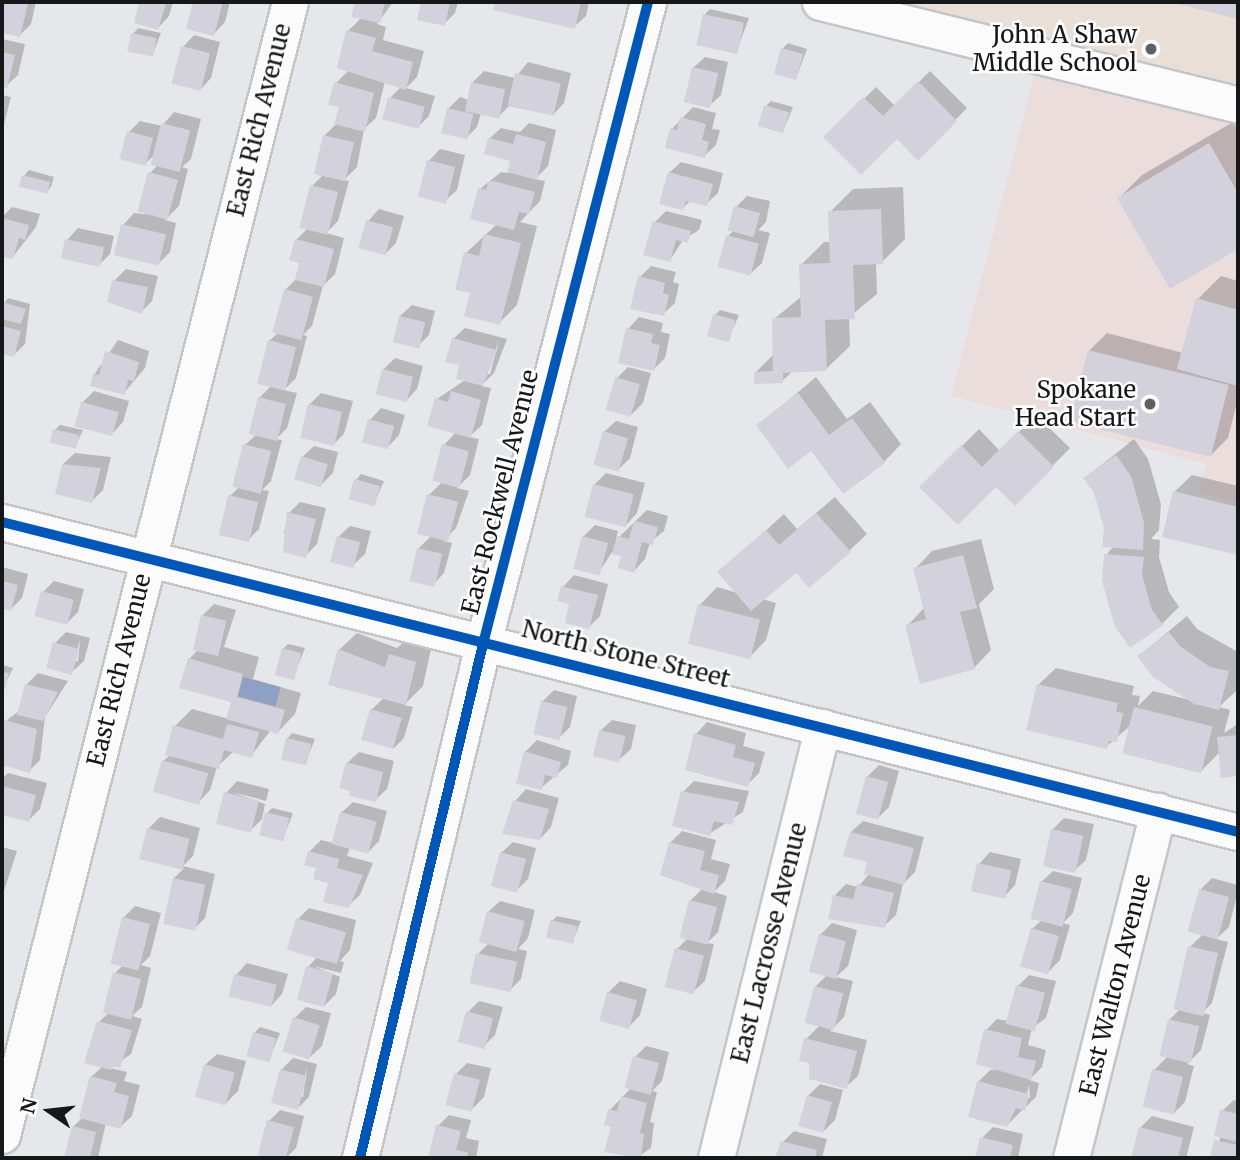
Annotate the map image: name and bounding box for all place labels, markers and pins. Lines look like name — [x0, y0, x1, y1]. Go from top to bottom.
place label: John A Shaw Middle School — [973, 21, 1137, 77]
marker: John A Shaw Middle School — [1143, 41, 1159, 57]
place label: Spokane Head Start — [1015, 376, 1136, 432]
marker: Spokane Head Start — [1142, 396, 1158, 412]

